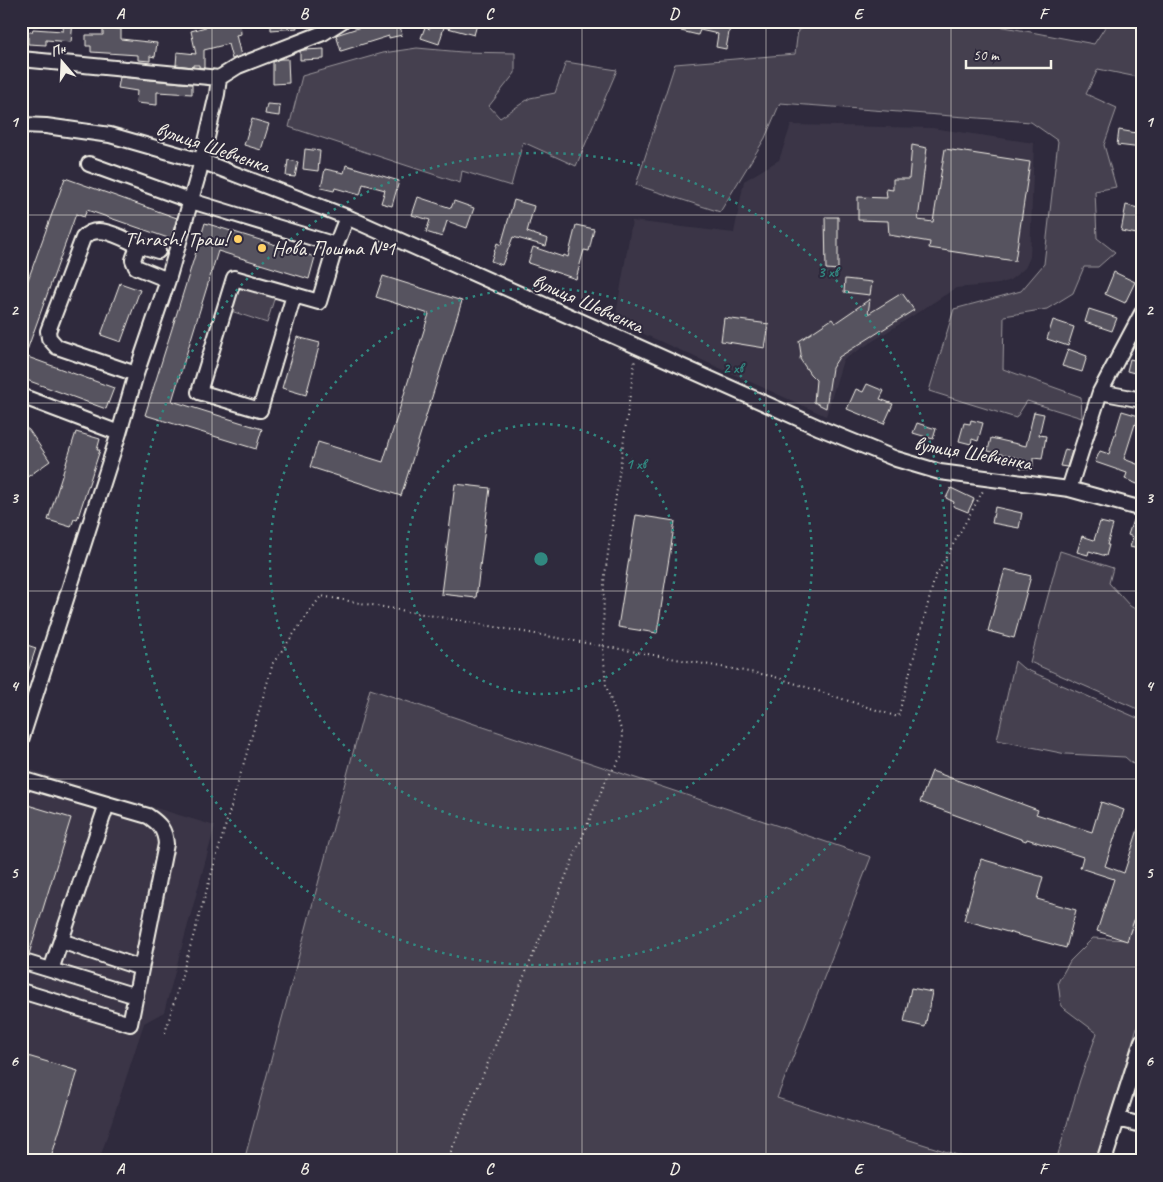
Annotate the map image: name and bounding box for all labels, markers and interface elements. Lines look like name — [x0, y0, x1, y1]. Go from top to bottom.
text: A — [116, 4, 126, 24]
text: B — [300, 4, 310, 24]
text: C — [485, 4, 495, 24]
text: D — [669, 4, 680, 24]
text: E — [854, 4, 865, 24]
text: F — [1039, 4, 1050, 24]
north arrow — [38, 38, 88, 88]
scale bar — [966, 38, 1050, 70]
text: Пн — [48, 39, 68, 61]
text: 50 m — [973, 46, 1000, 65]
text: 1 — [10, 112, 19, 132]
text: 1 — [1145, 112, 1154, 132]
street label: вулиця Шевченка — [153, 115, 276, 179]
place label: Thrash! Траш! — [124, 226, 233, 252]
marker: Thrash! Траш! — [232, 233, 244, 245]
place label: Нова Пошта №1 — [272, 235, 397, 261]
marker: Нова Пошта №1 — [256, 242, 268, 254]
text: 3 хв — [818, 263, 841, 282]
street label: вулиця Шевченка — [529, 267, 650, 340]
text: 2 — [10, 300, 19, 320]
text: 2 — [1145, 300, 1154, 320]
text: 2 хв — [723, 359, 746, 378]
street label: вулиця Шевченка — [912, 430, 1036, 477]
text: 1 хв — [626, 455, 649, 474]
text: 3 — [10, 488, 19, 508]
text: 3 — [1145, 488, 1154, 508]
centre of rings — [532, 550, 550, 568]
text: 4 — [10, 676, 19, 696]
text: 4 — [1145, 676, 1154, 696]
text: 5 — [11, 863, 20, 883]
text: 5 — [1146, 863, 1155, 883]
text: 6 — [10, 1051, 19, 1071]
text: 6 — [1145, 1051, 1154, 1071]
text: A — [116, 1159, 126, 1179]
text: B — [300, 1159, 310, 1179]
text: C — [485, 1159, 495, 1179]
text: D — [669, 1159, 680, 1179]
text: E — [854, 1159, 865, 1179]
text: F — [1039, 1159, 1050, 1179]

